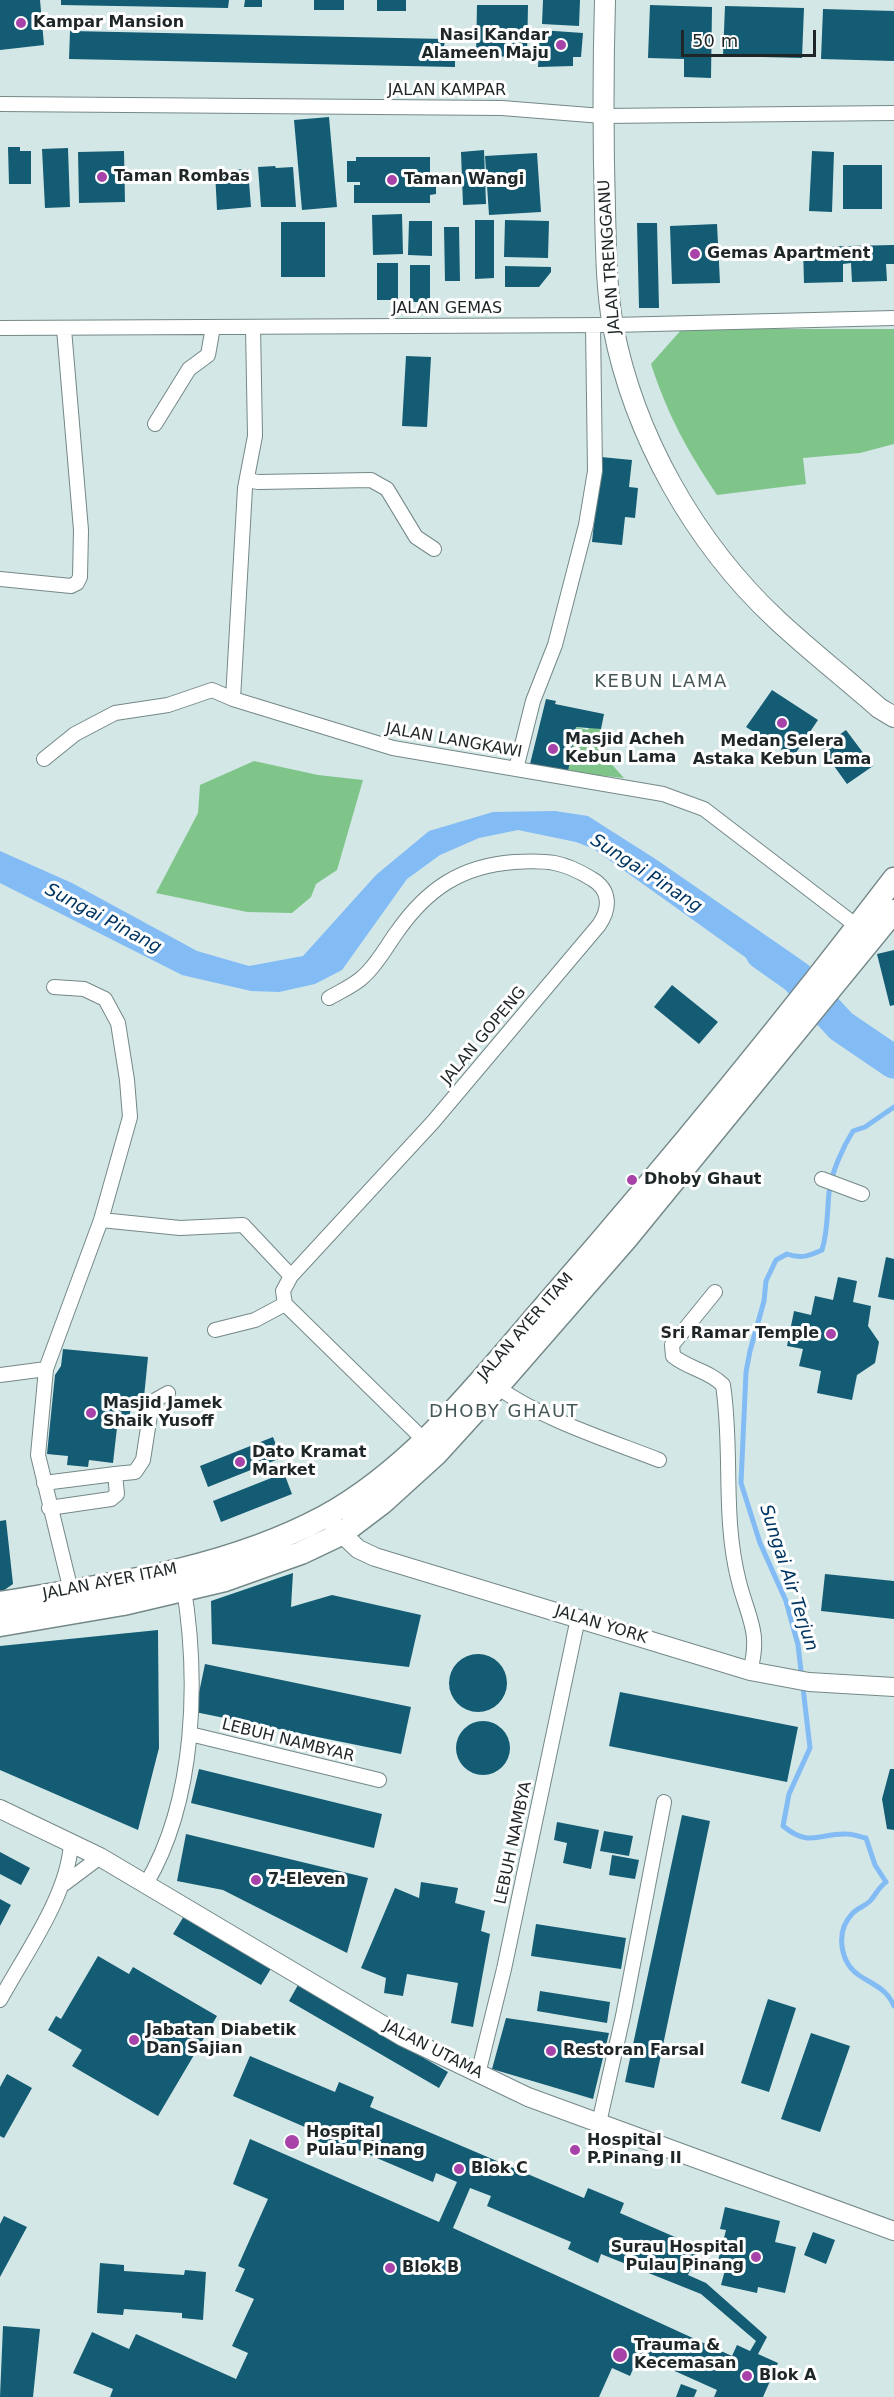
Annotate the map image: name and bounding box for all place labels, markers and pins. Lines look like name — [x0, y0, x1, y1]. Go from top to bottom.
place label: Kampar Mansion — [33, 13, 184, 33]
marker: Kampar Mansion — [14, 16, 28, 30]
place label: Nasi Kandar Alameen Maju — [421, 26, 549, 64]
marker: Nasi Kandar Alameen Maju — [554, 38, 568, 52]
place label: Taman Rombas — [114, 167, 250, 187]
marker: Taman Rombas — [95, 170, 109, 184]
place label: Taman Wangi — [404, 170, 524, 190]
marker: Taman Wangi — [385, 173, 399, 187]
place label: Gemas Apartment — [707, 244, 870, 264]
marker: Gemas Apartment — [688, 247, 702, 261]
marker: Medan Selera Astaka Kebun Lama — [775, 716, 789, 730]
place label: Masjid Acheh Kebun Lama — [565, 730, 685, 768]
place label: Medan Selera Astaka Kebun Lama — [693, 732, 871, 770]
marker: Masjid Acheh Kebun Lama — [546, 742, 560, 756]
place label: Dhoby Ghaut — [644, 1170, 761, 1190]
marker: Dhoby Ghaut — [625, 1173, 639, 1187]
place label: Sri Ramar Temple — [660, 1324, 819, 1344]
marker: Sri Ramar Temple — [824, 1327, 838, 1341]
place label: Masjid Jamek Shaik Yusoff — [103, 1394, 222, 1432]
marker: Masjid Jamek Shaik Yusoff — [84, 1406, 98, 1420]
place label: Dato Kramat Market — [252, 1443, 366, 1481]
marker: Dato Kramat Market — [233, 1455, 247, 1469]
place label: 7-Eleven — [268, 1870, 346, 1890]
marker: 7-Eleven — [249, 1873, 263, 1887]
place label: Jabatan Diabetik Dan Sajian — [146, 2021, 296, 2059]
marker: Jabatan Diabetik Dan Sajian — [127, 2033, 141, 2047]
place label: Restoran Farsal — [563, 2041, 704, 2061]
marker: Restoran Farsal — [544, 2044, 558, 2058]
place label: Hospital Pulau Pinang — [306, 2123, 425, 2161]
place label: Hospital P.Pinang II — [587, 2131, 682, 2169]
marker: Hospital Pulau Pinang — [283, 2133, 301, 2151]
marker: Hospital P.Pinang II — [568, 2143, 582, 2157]
place label: Blok C — [471, 2159, 528, 2179]
marker: Blok C — [452, 2162, 466, 2176]
place label: Surau Hospital Pulau Pinang — [611, 2238, 744, 2276]
marker: Surau Hospital Pulau Pinang — [749, 2250, 763, 2264]
place label: Blok B — [402, 2258, 459, 2278]
marker: Blok B — [383, 2261, 397, 2275]
place label: Trauma & Kecemasan — [634, 2336, 736, 2374]
marker: Trauma & Kecemasan — [611, 2346, 629, 2364]
place label: Blok A — [759, 2366, 816, 2386]
marker: Blok A — [740, 2369, 754, 2383]

